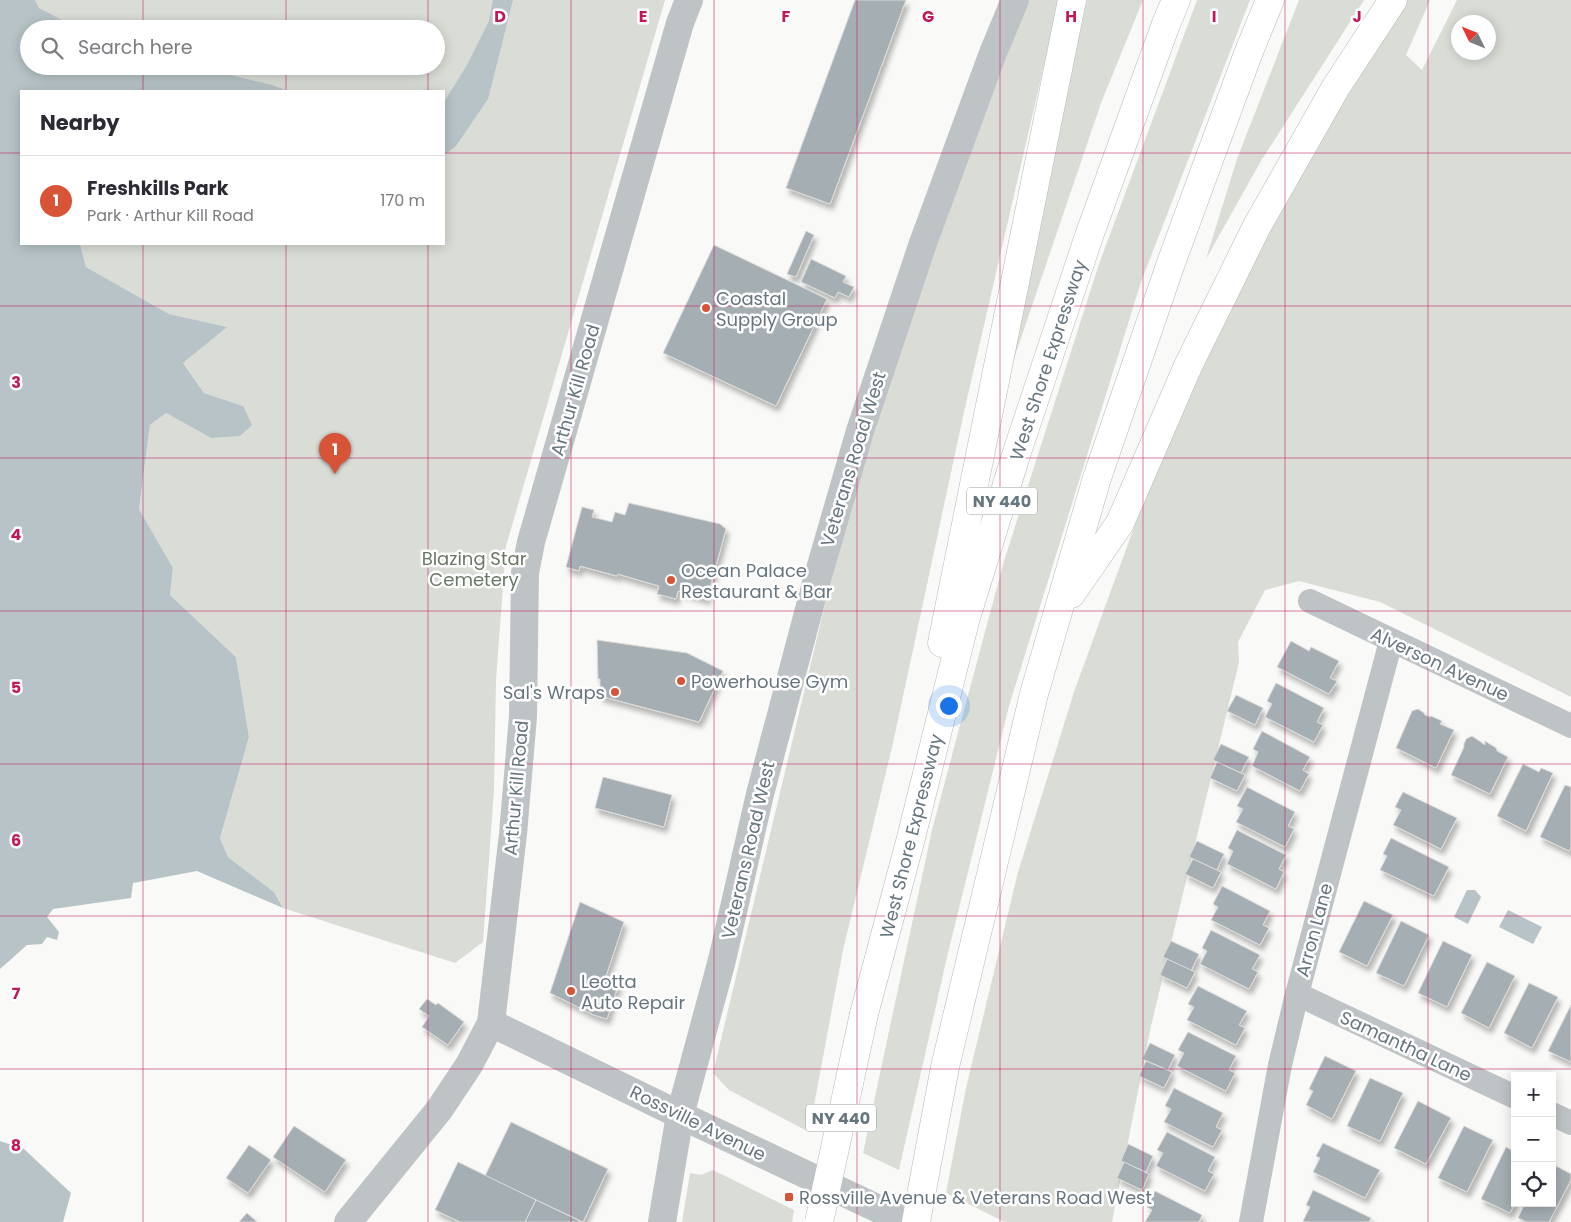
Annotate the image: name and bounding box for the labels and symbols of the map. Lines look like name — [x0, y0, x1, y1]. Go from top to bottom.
text: D — [494, 5, 506, 28]
text: E — [639, 5, 647, 28]
text: F — [782, 5, 791, 28]
text: G — [922, 5, 934, 28]
text: H — [1065, 5, 1077, 28]
text: I — [1212, 5, 1216, 28]
text: J — [1352, 5, 1362, 28]
north arrow — [1451, 15, 1496, 60]
street label: West Shore Expressway — [1004, 256, 1092, 464]
place label: Coastal Supply Group — [716, 286, 838, 332]
marker: Coastal Supply Group — [700, 302, 712, 314]
street label: Arthur Kill Road — [544, 321, 606, 459]
street label: Veterans Road West — [814, 368, 892, 550]
text: 3 — [11, 371, 21, 394]
pin: 1 — [319, 433, 351, 474]
road number: NY 440 — [967, 488, 1037, 514]
text: 4 — [11, 523, 22, 546]
park label: Blazing Star Cemetery — [422, 546, 527, 592]
place label: Ocean Palace Restaurant & Bar — [681, 558, 833, 604]
marker: Ocean Palace Restaurant & Bar — [665, 574, 677, 586]
street label: Alverson Avenue — [1367, 621, 1513, 707]
place label: Powerhouse Gym — [691, 669, 848, 694]
marker: Powerhouse Gym — [675, 675, 687, 687]
text: 5 — [11, 676, 21, 699]
place label: Sal's Wraps — [503, 680, 605, 705]
marker: Sal's Wraps — [609, 686, 621, 698]
your location — [936, 693, 962, 719]
street label: Arthur Kill Road — [498, 719, 534, 857]
street label: West Shore Expressway — [874, 731, 948, 941]
street label: Veterans Road West — [715, 759, 781, 941]
text: 6 — [11, 829, 21, 852]
street label: Arron Lane — [1289, 880, 1339, 980]
place label: Leotta Auto Repair — [581, 969, 685, 1015]
text: 7 — [12, 982, 21, 1005]
marker: Leotta Auto Repair — [565, 985, 577, 997]
street label: Samantha Lane — [1336, 1005, 1476, 1087]
street label: Rossville Avenue — [626, 1079, 770, 1167]
road number: NY 440 — [806, 1104, 876, 1132]
text: 8 — [11, 1134, 21, 1157]
place label: Rossville Avenue & Veterans Road West — [799, 1185, 1152, 1210]
marker: Rossville Avenue & Veterans Road West — [783, 1191, 795, 1203]

